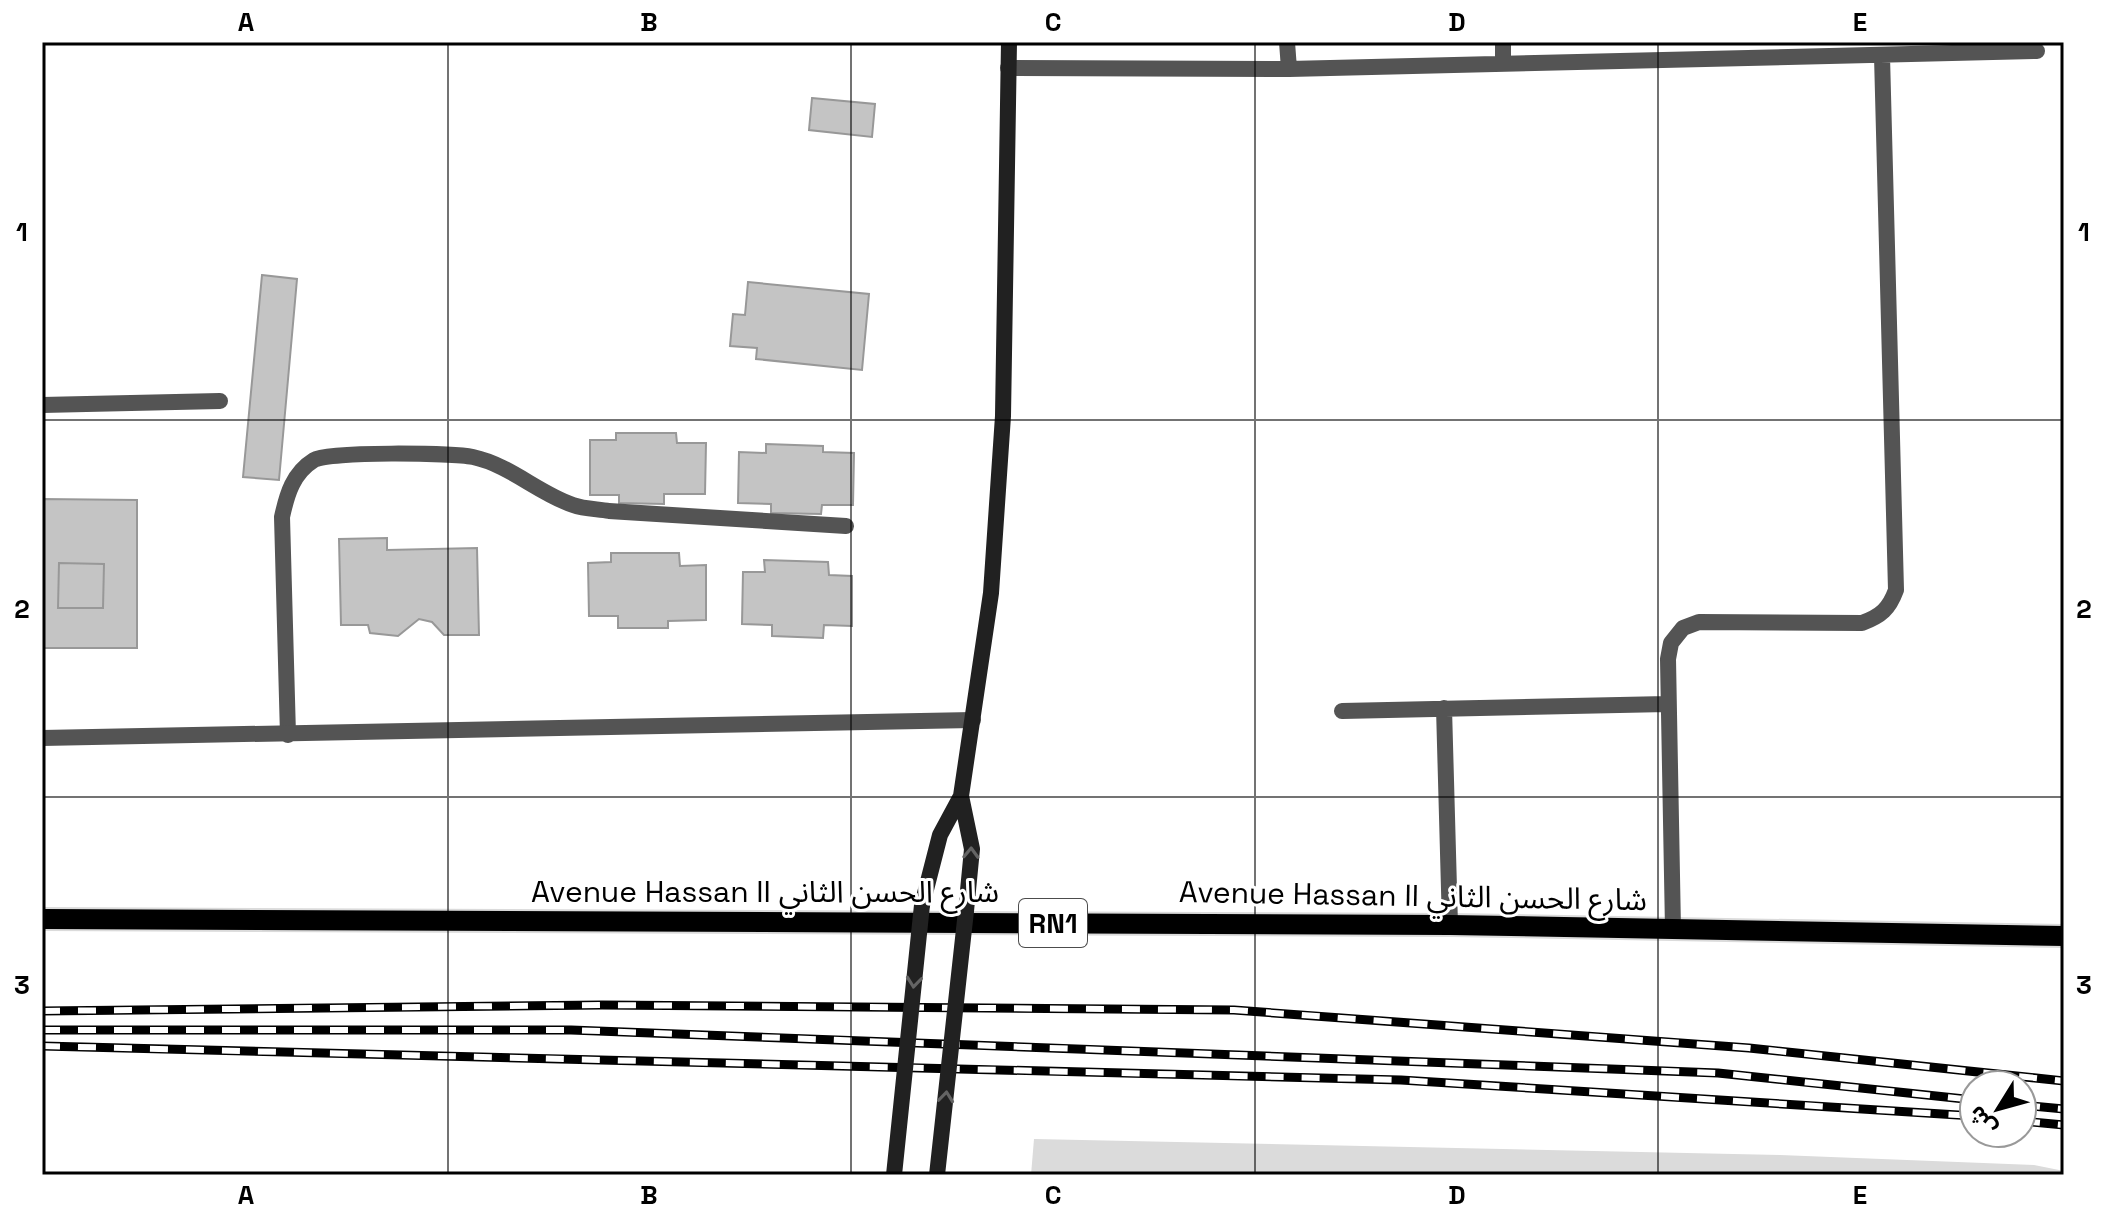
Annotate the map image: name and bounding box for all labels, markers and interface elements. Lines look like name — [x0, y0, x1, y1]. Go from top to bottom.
text: A — [238, 5, 255, 39]
text: B — [640, 5, 658, 39]
text: C — [1045, 5, 1061, 39]
text: D — [1448, 5, 1466, 39]
text: E — [1853, 5, 1867, 39]
text: 1 — [16, 215, 28, 249]
text: 1 — [2078, 215, 2090, 249]
text: 2 — [14, 592, 30, 626]
text: 2 — [2076, 592, 2092, 626]
one-way arrow — [962, 846, 979, 859]
street label: Avenue Hassan II شارع الحسن الثاني — [531, 872, 999, 915]
street label: Avenue Hassan II شارع الحسن الثاني — [1179, 872, 1647, 923]
road number: RN1 — [1019, 899, 1087, 947]
text: 3 — [14, 968, 30, 1002]
text: 3 — [2076, 968, 2092, 1002]
one-way arrow — [905, 976, 922, 989]
north arrow — [1958, 1069, 2038, 1149]
one-way arrow — [937, 1091, 954, 1104]
text: ش — [1962, 1101, 2002, 1141]
text: A — [238, 1178, 255, 1212]
text: B — [640, 1178, 658, 1212]
text: C — [1045, 1178, 1061, 1212]
text: D — [1448, 1178, 1466, 1212]
text: E — [1853, 1178, 1867, 1212]

